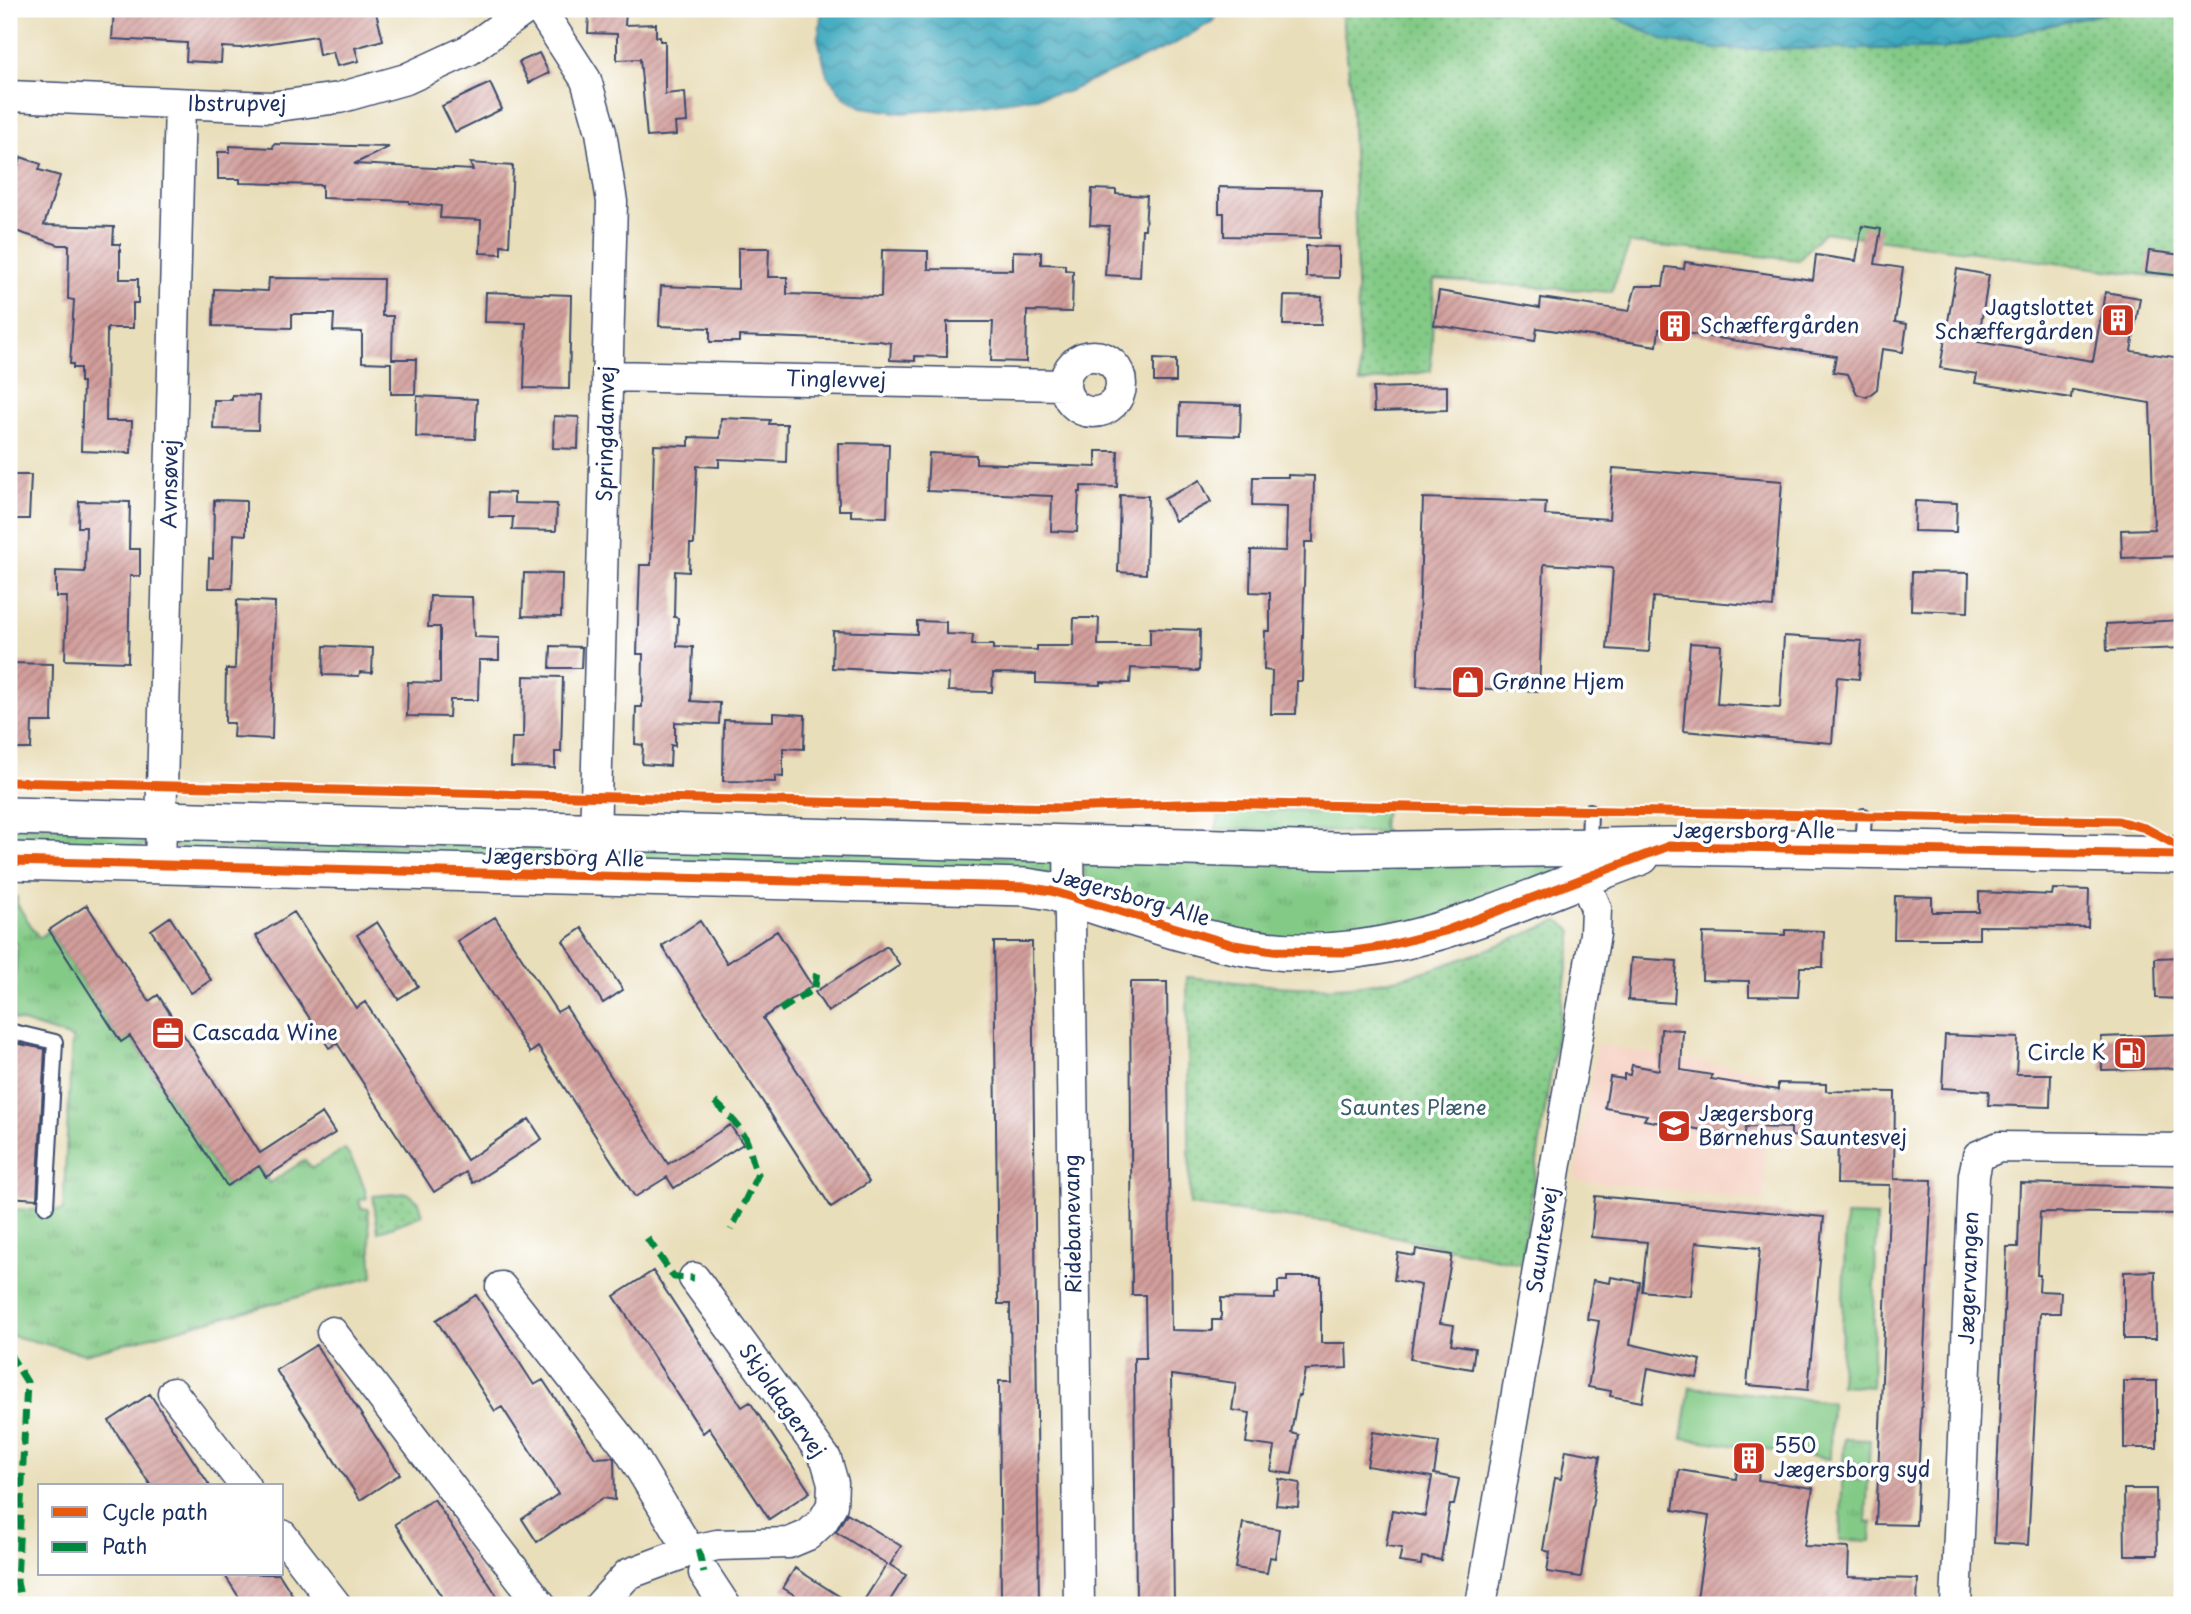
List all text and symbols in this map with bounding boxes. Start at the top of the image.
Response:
street label: Ibstrupvej [188,86,286,118]
place label: Jagtslottet Schæffergården [1935,290,2094,346]
building icon: Jagtslottet Schæffergården [2099,301,2137,339]
building icon: Schæffergården [1656,307,1694,345]
place label: Schæffergården [1700,308,1859,340]
street label: Tinglevvej [786,361,887,395]
street label: Springdamvej [587,366,621,502]
street label: Avnsøvej [151,439,185,529]
shop icon: Grønne Hjem [1449,663,1487,701]
place label: Grønne Hjem [1492,664,1625,696]
street label: Jægersborg Alle [1673,813,1835,845]
street label: Jægersborg Alle [481,839,645,873]
street label: Jægersborg Alle [1049,857,1214,933]
office icon: Cascada Wine [149,1014,187,1052]
place label: Cascada Wine [192,1015,338,1047]
fuel station icon: Circle K [2111,1034,2149,1072]
place label: Circle K [2027,1035,2106,1067]
park label: Sauntes Plæne [1340,1090,1486,1122]
place label: Jægersborg Børnehus Sauntesvej [1698,1096,1907,1152]
school or university icon: Jægersborg Børnehus Sauntesvej [1655,1107,1693,1145]
street label: Ridebanevang [1054,1154,1088,1294]
street label: Sauntesvej [1517,1184,1565,1295]
street label: Jægervangen [1949,1211,1985,1345]
street label: Skjoldagervej [732,1336,835,1464]
place label: 550 Jægersborg syd [1774,1428,1930,1484]
building icon: 550 Jægersborg syd [1730,1439,1768,1477]
legend [38,1484,284,1576]
text: Cycle path [102,1495,208,1527]
text: Path [102,1529,147,1561]

